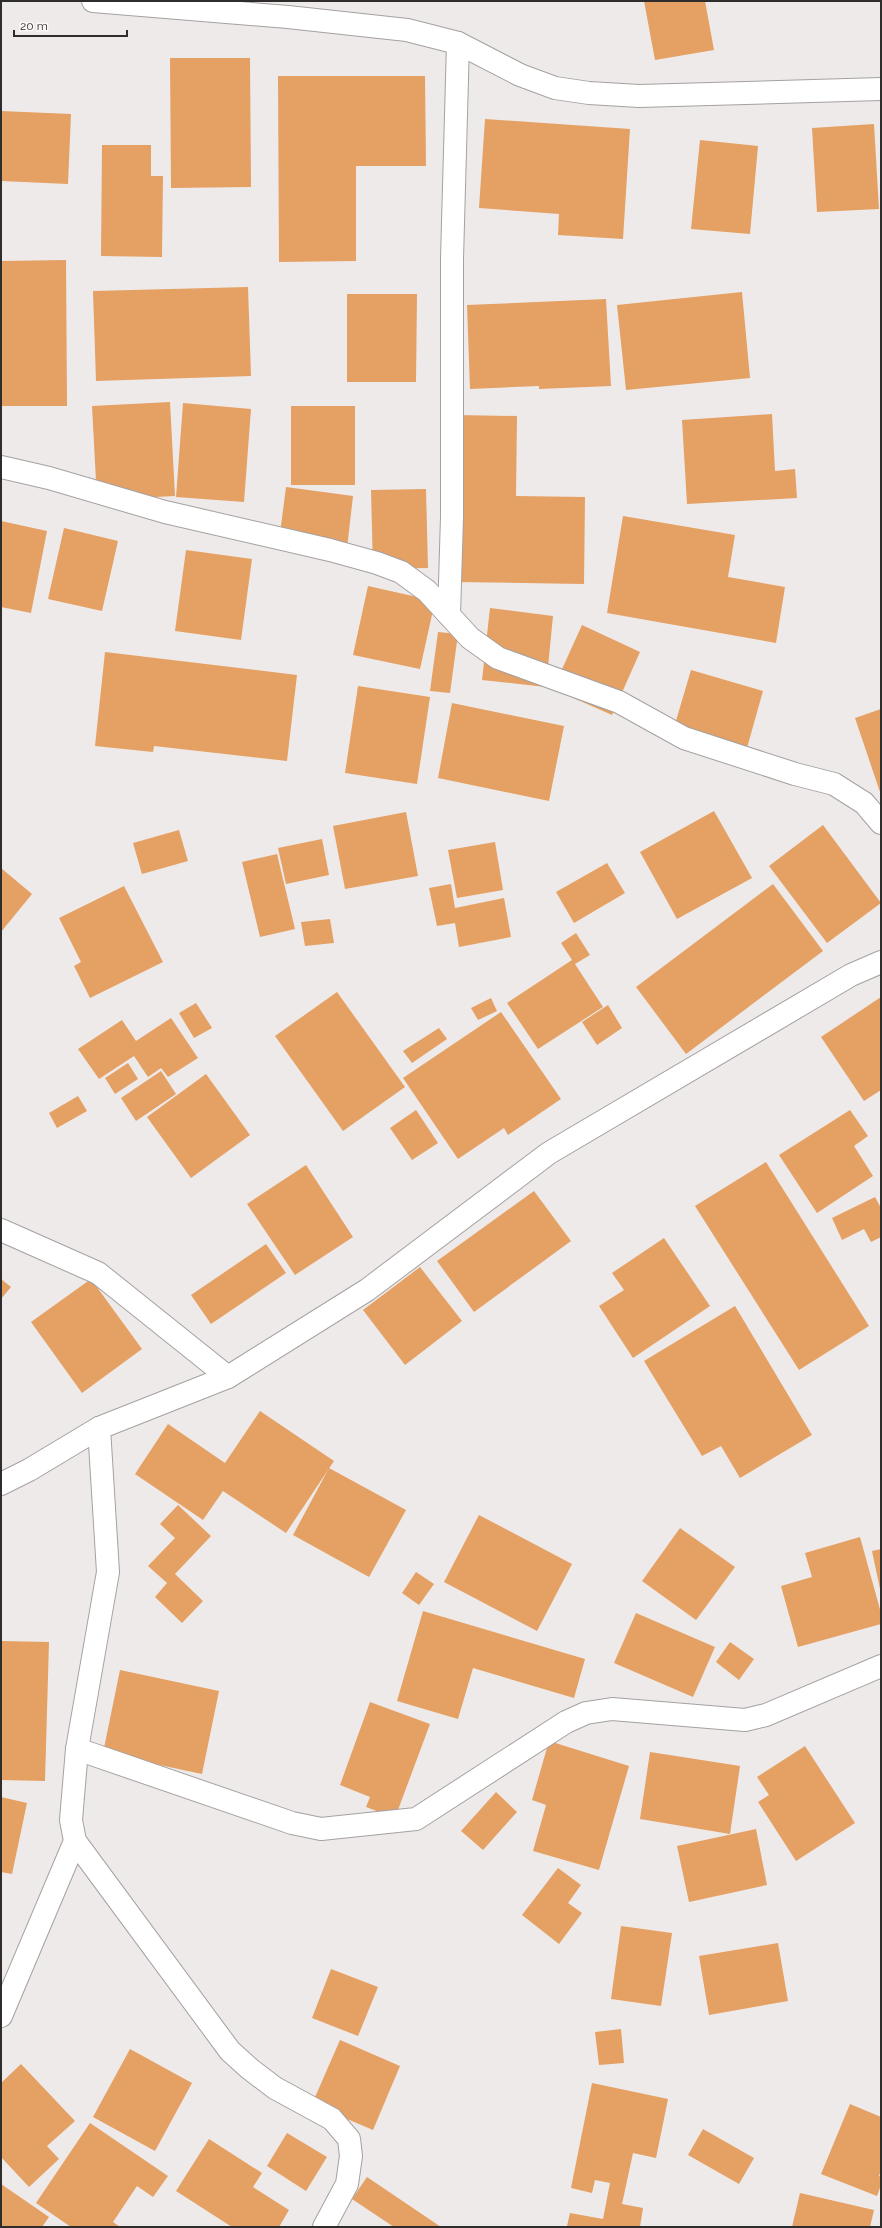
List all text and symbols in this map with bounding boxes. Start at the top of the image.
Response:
scale bar [14,12,127,38]
text: 20 m [20,19,48,33]

